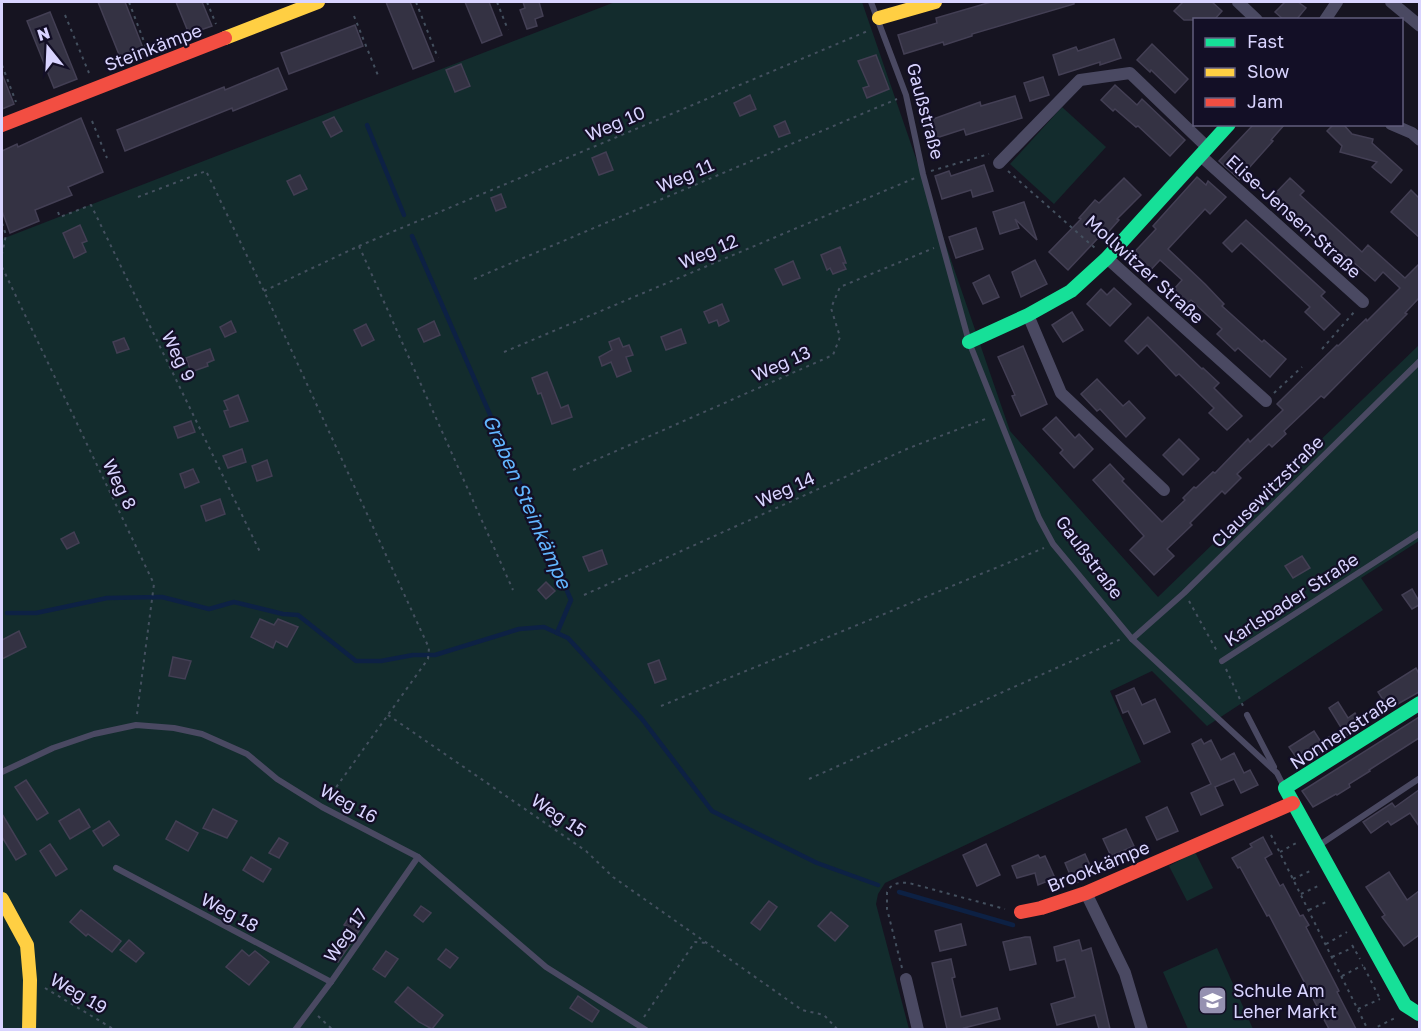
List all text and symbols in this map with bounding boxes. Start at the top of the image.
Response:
north arrow [18,18,78,78]
street label: Steinkämpe [101,18,205,76]
legend [1193,18,1403,126]
text: N [34,22,52,45]
text: Fast [1247,30,1284,52]
street label: Gaußstraße [903,60,949,162]
text: Slow [1247,60,1290,82]
text: Jam [1247,90,1283,112]
street label: Weg 10 [582,101,648,145]
street label: Elise-Jensen-Straße [1222,150,1366,282]
street label: Weg 11 [653,153,717,197]
street label: Mollwitzer Straße [1081,210,1209,328]
street label: Weg 12 [675,229,741,273]
street label: Weg 9 [157,327,201,385]
street label: Weg 13 [748,340,814,386]
water label: Graben Steinkämpe [479,410,578,593]
street label: Clausewitzstraße [1206,430,1328,552]
street label: Weg 8 [98,455,142,513]
street label: Weg 14 [752,466,818,512]
street label: Gaußstraße [1051,511,1129,603]
street label: Karlsbader Straße [1220,547,1362,651]
street label: Nonnenstraße [1286,688,1400,774]
street label: Weg 16 [316,779,382,827]
street label: Weg 15 [527,789,591,841]
street label: Brookkämpe [1044,836,1152,896]
street label: Weg 18 [197,888,263,936]
street label: Weg 17 [319,904,371,966]
street label: Weg 19 [47,968,111,1018]
place label: Schule Am Leher Markt [1233,979,1337,1022]
school or university icon: Schule Am Leher Markt [1196,984,1228,1016]

